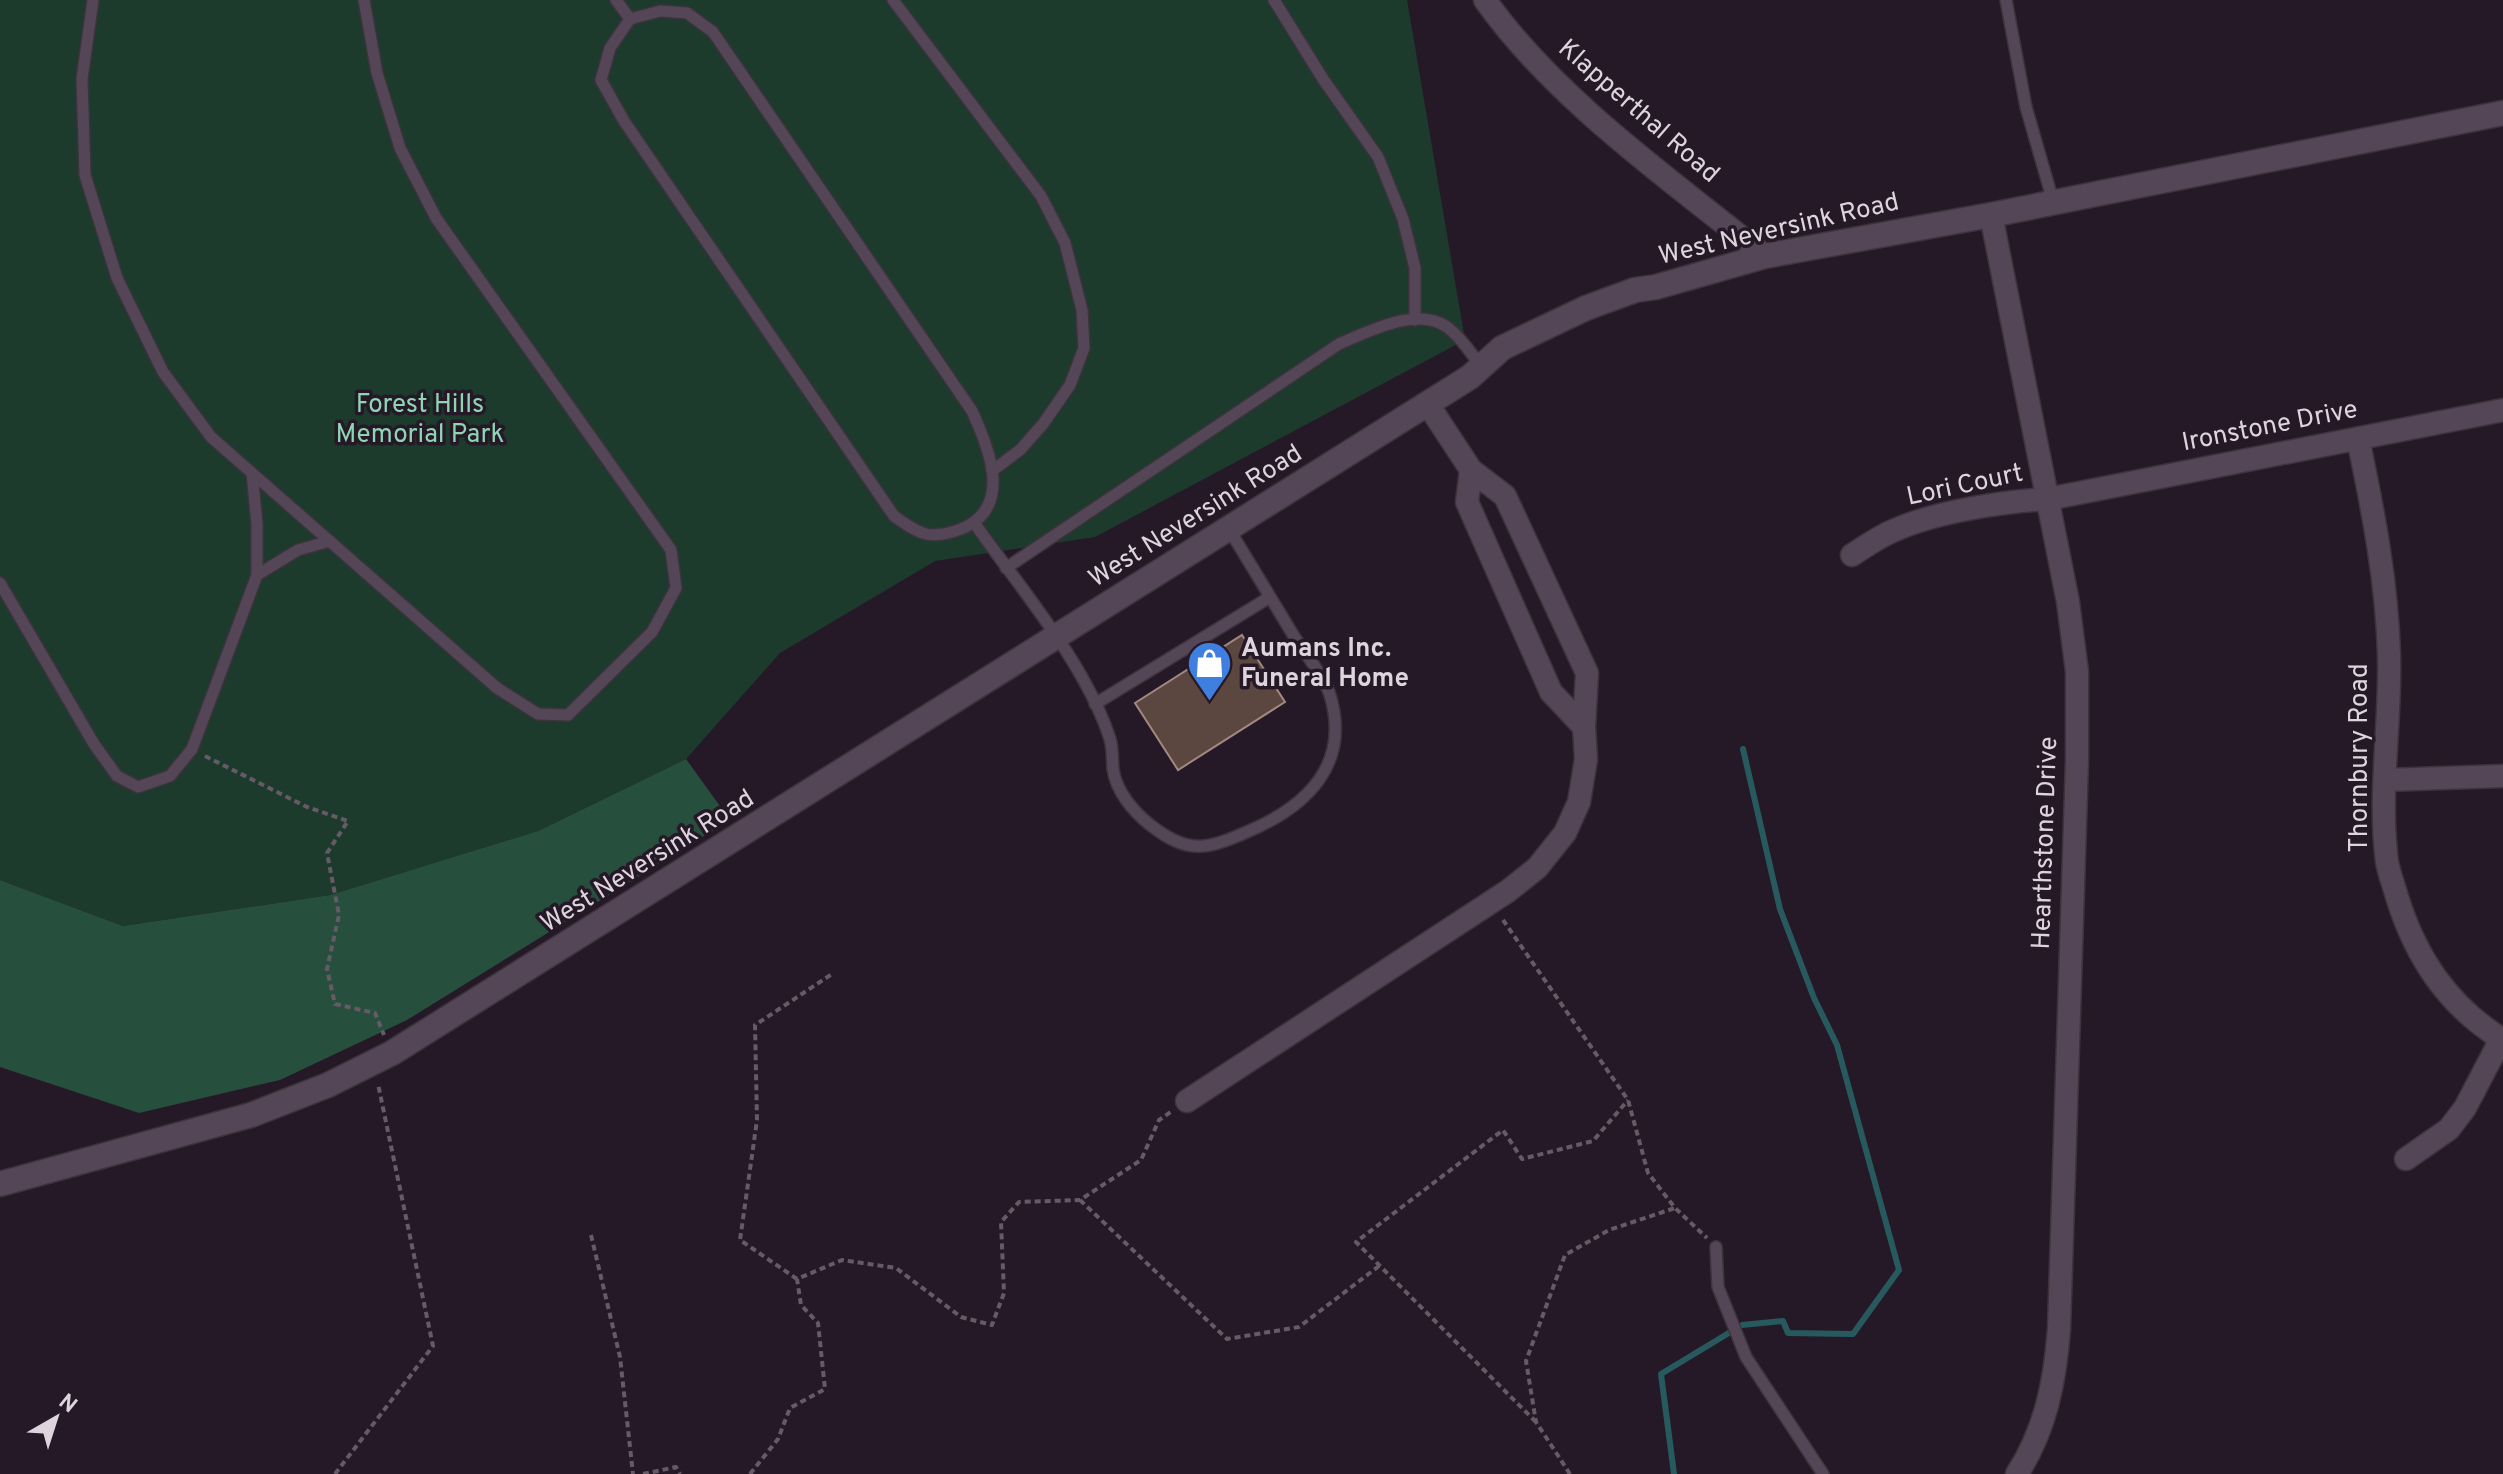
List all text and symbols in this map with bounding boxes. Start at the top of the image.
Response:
street label: Klapperthal Road [1550,33,1726,191]
street label: West Neversink Road [1656,186,1902,274]
park label: Forest Hills Memorial Park [336,389,504,452]
street label: Ironstone Drive [2179,394,2361,460]
street label: West Neversink Road [1083,438,1309,596]
street label: Lori Court [1904,458,2026,514]
place label: Aumans Inc. Funeral Home [1241,633,1409,696]
shop icon: Aumans Inc. Funeral Home [1186,640,1234,703]
street label: Thornbury Road [2344,663,2377,853]
street label: Hearthstone Drive [2026,736,2066,950]
street label: West Neversink Road [535,783,761,941]
north arrow [16,1378,96,1458]
text: N [52,1389,82,1420]

